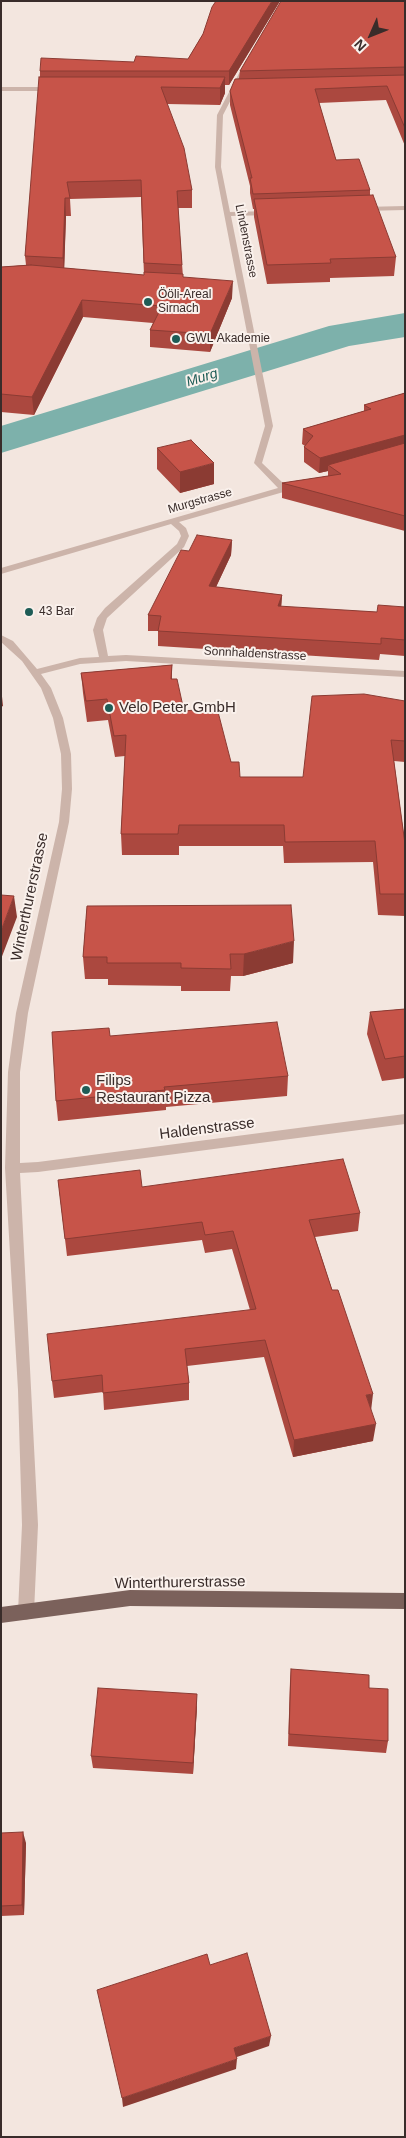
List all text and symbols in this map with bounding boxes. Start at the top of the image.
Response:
north arrow [346,10,396,60]
text: N [351,36,369,55]
street label: Lindenstrasse [232,203,260,279]
place label: Ööli-Areal Sirnach [158,288,211,316]
marker: Ööli-Areal Sirnach [142,296,154,308]
place label: GWL Akademie [186,332,270,346]
marker: GWL Akademie [170,333,182,345]
water label: Murg [184,365,220,391]
street label: Murgstrasse [166,485,234,517]
place label: 43 Bar [39,605,74,619]
marker: 43 Bar [23,606,35,618]
street label: Sonnhaldenstrasse [203,644,307,664]
place label: Velo Peter GmbH [119,699,236,717]
marker: Velo Peter GmbH [103,702,115,714]
street label: Winterthurerstrasse [8,831,52,963]
place label: Filips Restaurant Pizza [96,1072,210,1107]
marker: Filips Restaurant Pizza [80,1084,92,1096]
street label: Haldenstrasse [158,1114,256,1144]
street label: Winterthurerstrasse [114,1573,246,1593]

